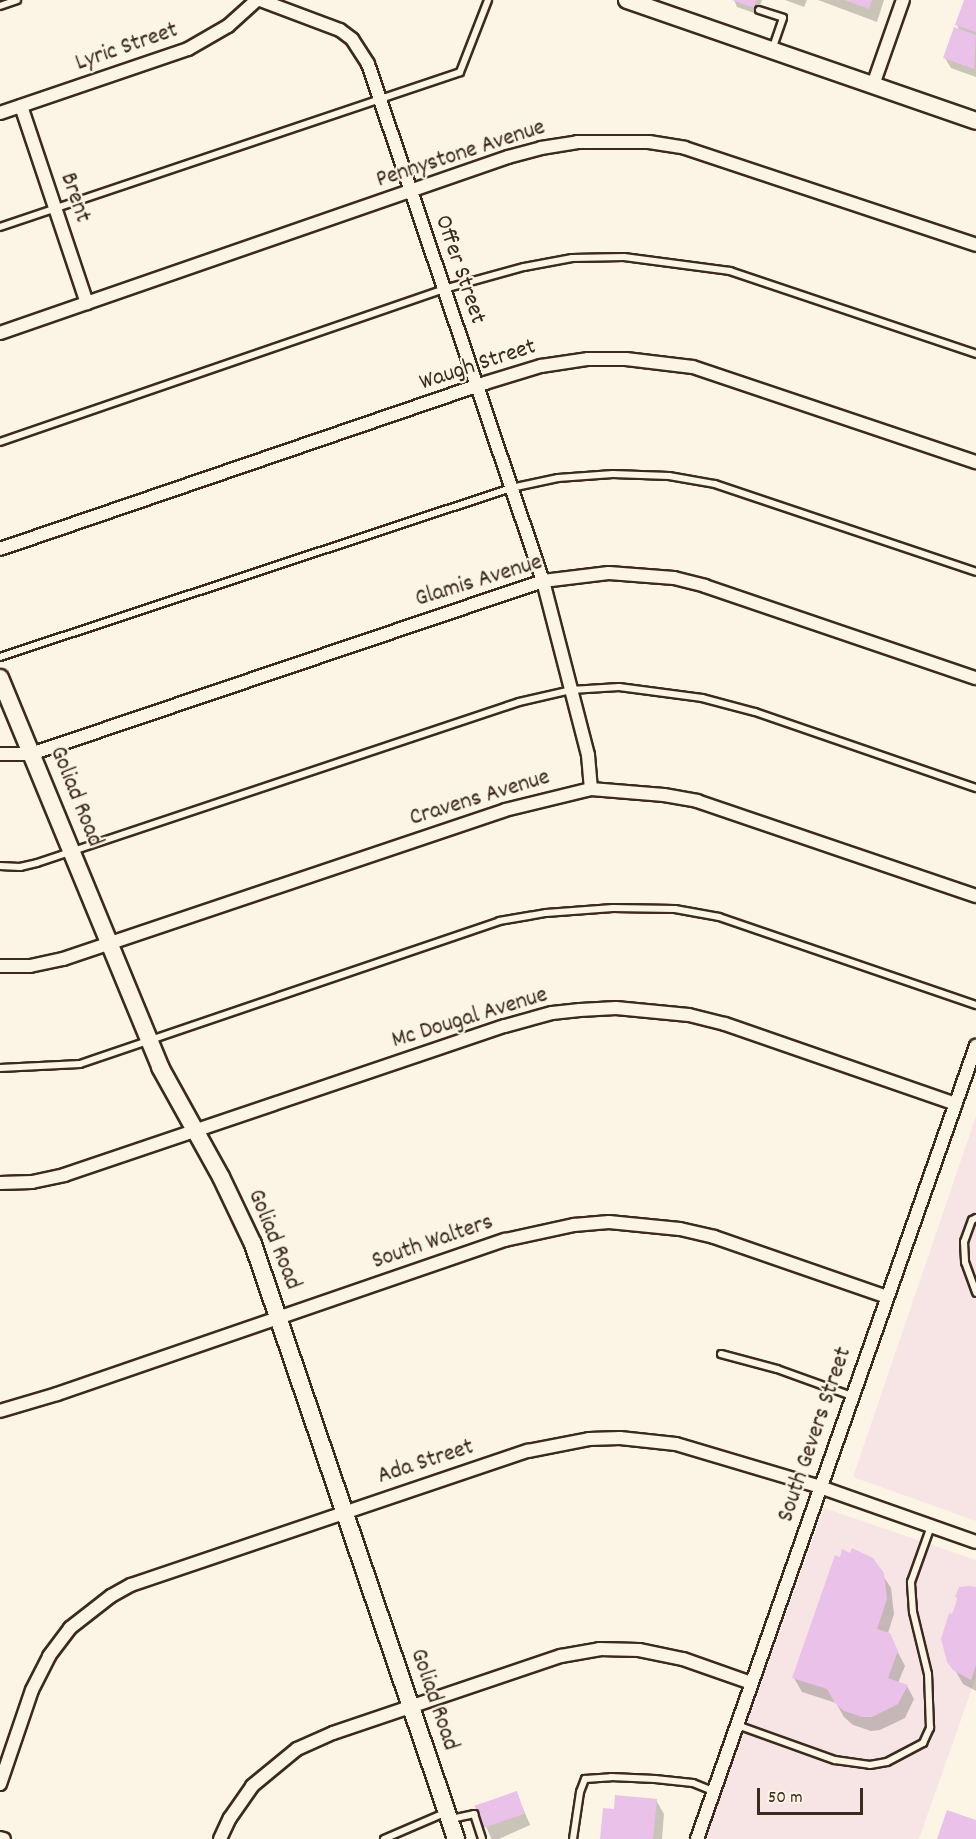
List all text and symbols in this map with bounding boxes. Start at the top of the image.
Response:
street label: Lyric Street [72,17,182,79]
street label: Pennystone Avenue [373,114,549,196]
street label: Brent [52,169,96,227]
street label: Offer Street [427,212,491,328]
street label: Waugh Street [416,334,540,398]
street label: Glamis Avenue [412,549,546,615]
street label: Goliad Road [42,743,108,851]
street label: Cravens Avenue [406,764,554,834]
street label: Mc Dougal Avenue [389,982,551,1056]
street label: Goliad Road [240,1186,306,1294]
street label: South Walters [369,1209,497,1277]
street label: South Gevers Street [773,1344,859,1526]
street label: Ada Street [374,1434,478,1492]
street label: Goliad Road [402,1645,464,1755]
scale bar [760,1776,866,1814]
text: 50 m [768,1786,803,1811]

